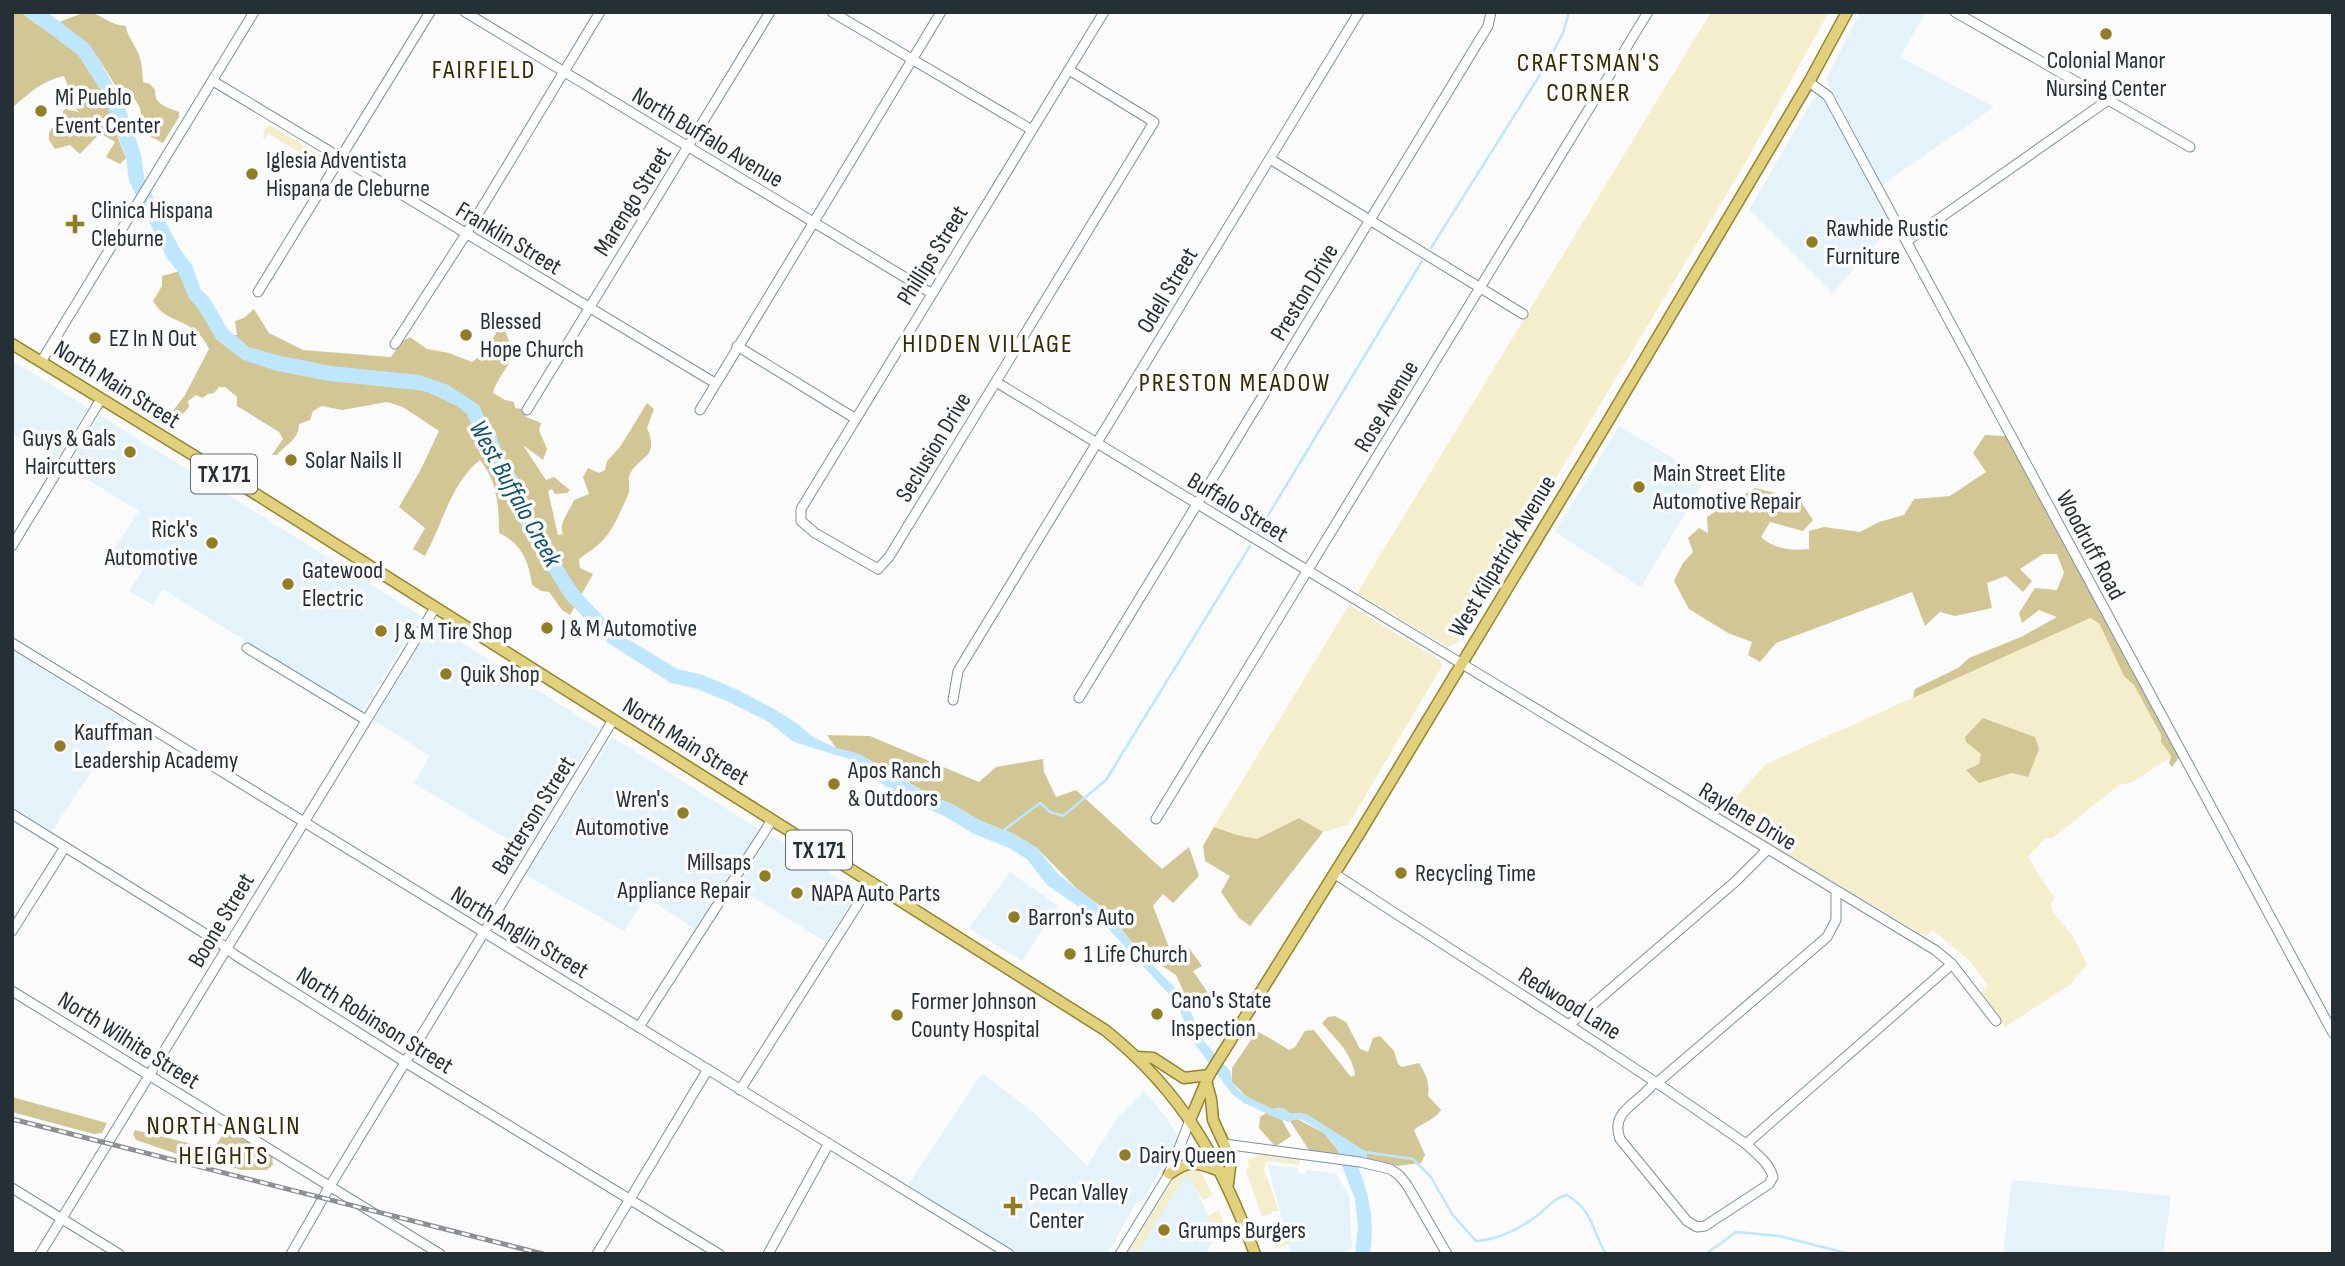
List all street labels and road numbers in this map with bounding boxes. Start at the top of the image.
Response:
street label: North Buffalo Avenue [627,81,789,194]
street label: Marengo Street [587,141,678,261]
street label: Franklin Street [451,196,567,281]
street label: Phillips Street [891,200,974,310]
street label: Preston Drive [1264,239,1345,346]
street label: Odell Street [1131,242,1204,338]
street label: North Main Street [48,334,185,435]
street label: Rose Avenue [1348,355,1425,457]
street label: Seclusion Drive [889,387,978,507]
road number: TX 171 [191,454,257,494]
street label: Buffalo Street [1182,466,1293,549]
street label: West Kilpatrick Avenue [1443,470,1562,642]
street label: Woodruff Road [2050,486,2131,605]
street label: North Main Street [617,691,754,792]
street label: Batterson Street [486,751,581,880]
street label: Raylene Drive [1694,776,1802,857]
road number: TX 171 [786,830,852,870]
street label: Boone Street [182,868,261,973]
street label: North Anglin Street [446,880,594,985]
street label: Redwood Lane [1513,960,1626,1046]
street label: North Robinson Street [291,961,459,1080]
street label: North Wilhite Street [53,985,205,1095]

